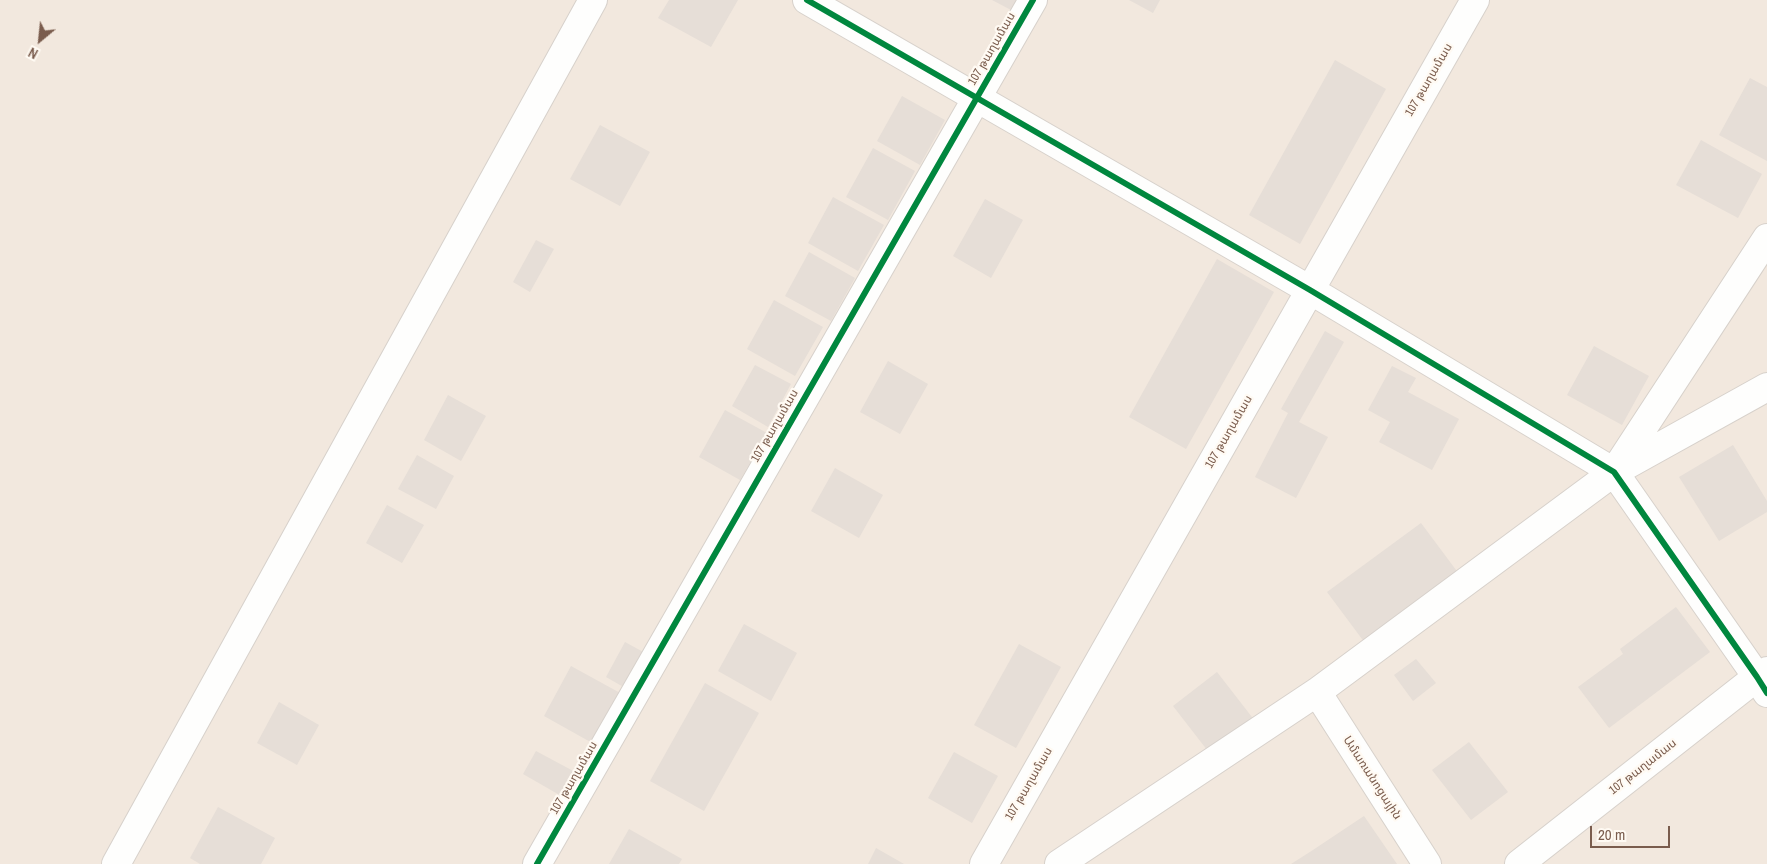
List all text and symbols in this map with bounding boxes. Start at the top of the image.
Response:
street label: 107 թաղամաս [965,10,1019,88]
north arrow [15,15,65,65]
street label: 107 թաղամաս [1402,41,1456,119]
text: N [25,43,41,63]
street label: 107 թաղամաս [748,387,802,465]
street label: 107 թաղամաս [1202,393,1256,471]
street label: Ամառանոցային [1340,733,1404,823]
street label: 107 թաղամաս [1606,736,1680,798]
street label: 107 թաղամաս [547,739,601,817]
street label: 107 թաղամաս [1002,745,1056,823]
scale bar [1592,816,1672,848]
text: 20 m [1598,824,1625,845]

